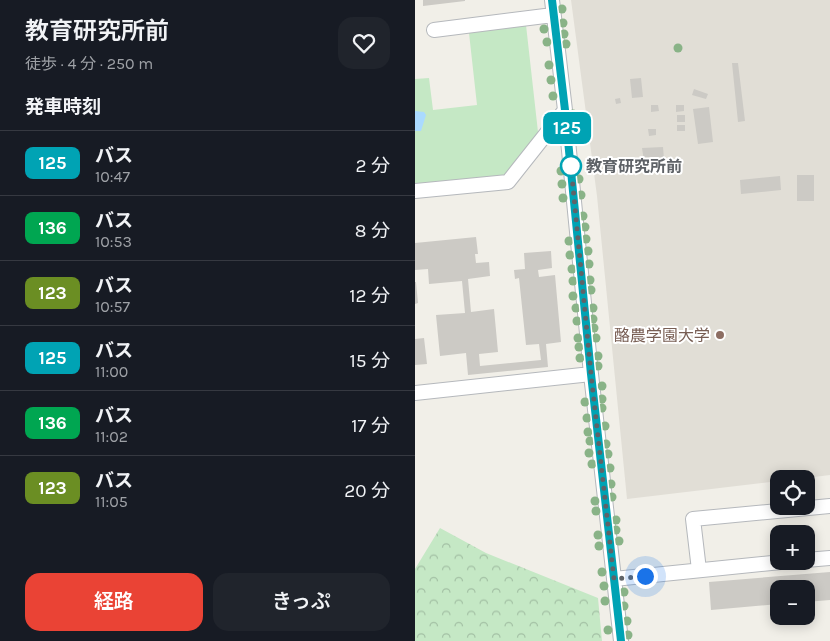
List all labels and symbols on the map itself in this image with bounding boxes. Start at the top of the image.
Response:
line badge: 125 [538,112,596,144]
marker: 教育研究所前 [560,155,582,177]
place label: 教育研究所前 [586,157,682,176]
place label: 酪農学園大学 [614,326,710,345]
marker: 酪農学園大学 [714,329,726,341]
your location [633,564,658,589]

